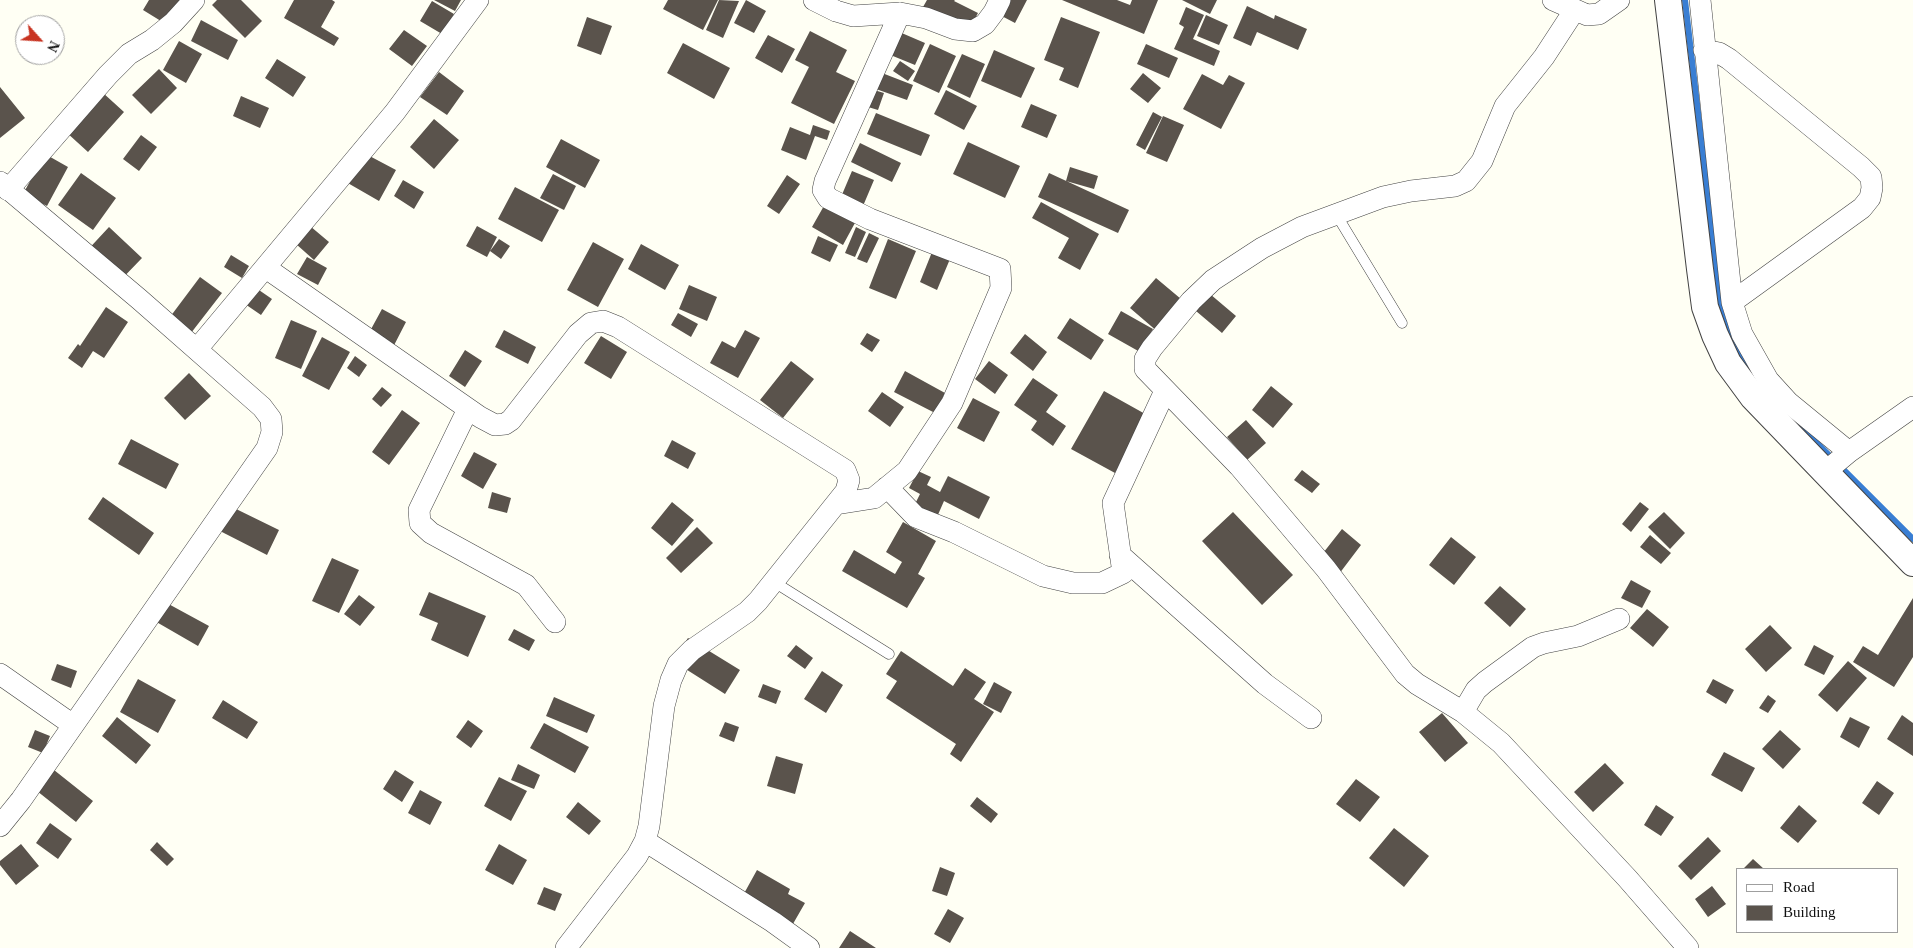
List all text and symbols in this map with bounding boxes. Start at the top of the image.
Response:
north arrow [15,15,65,65]
text: N [44,39,62,54]
legend [1736,868,1898,933]
text: Road [1783,879,1815,895]
text: Building [1783,904,1836,920]

